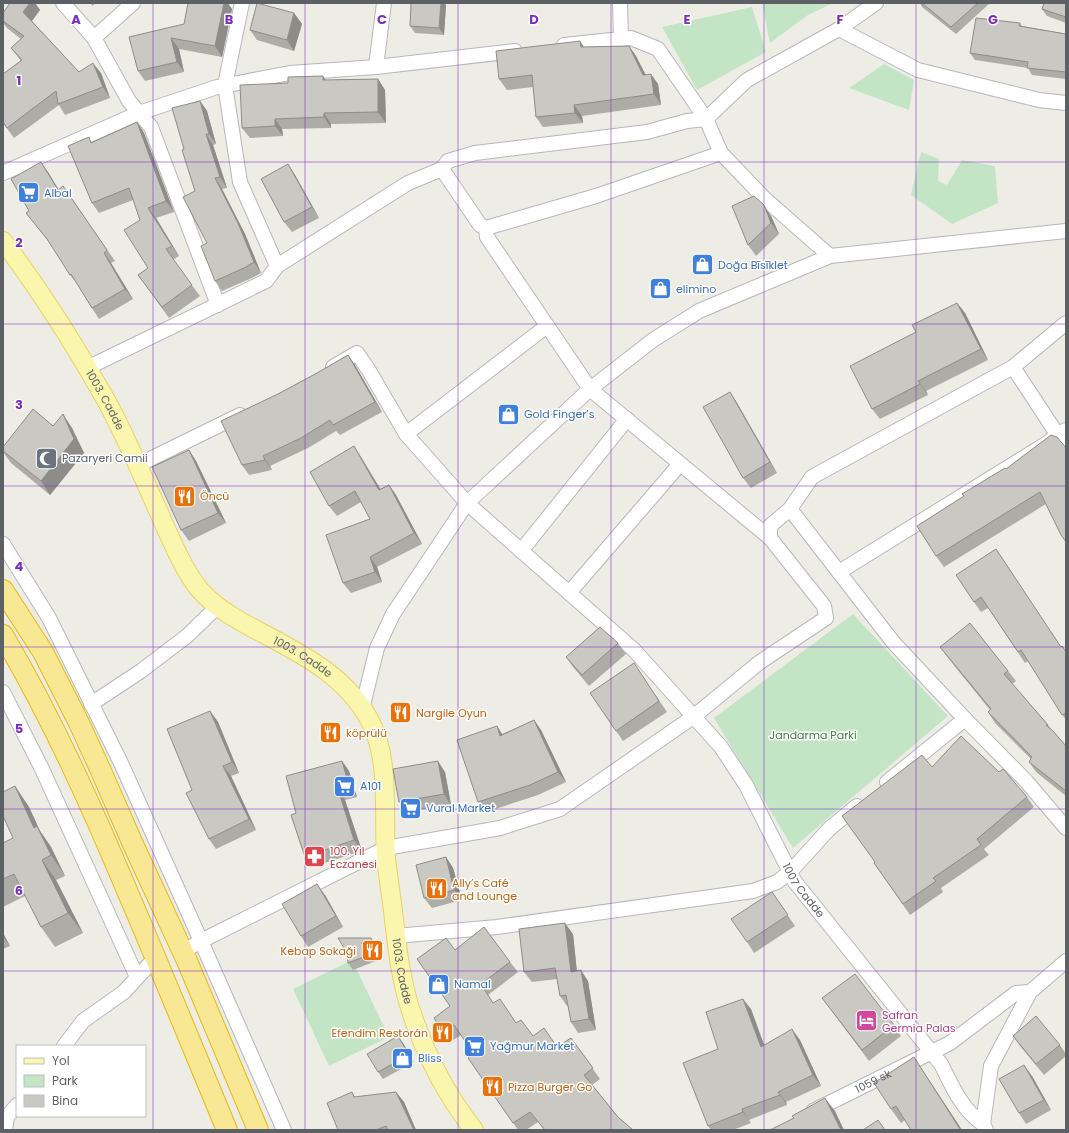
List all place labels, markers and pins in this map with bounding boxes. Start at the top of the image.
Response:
supermarket icon: Albal [15,180,41,206]
place label: Albal [44,185,72,201]
shop icon: Doğa Bīsīklet [690,252,716,278]
place label: Doğa Bīsīklet [718,257,788,273]
shop icon: elimino [647,276,673,302]
place label: elimino [676,281,716,297]
shop icon: Gold Finger’s [495,401,521,427]
place label: Gold Finger’s [524,406,595,422]
mosque icon: Pazaryeri Camii [34,445,60,471]
place label: Pazaryeri Camii [62,450,148,466]
restaurant icon: Öncü [172,483,198,509]
place label: Öncü [200,488,229,504]
restaurant icon: Nargile Oyun [388,700,414,726]
place label: Nargile Oyun [416,705,487,721]
restaurant icon: köprülü [318,720,344,746]
place label: köprülü [346,725,387,741]
supermarket icon: A101 [331,773,357,799]
place label: A101 [360,778,381,794]
supermarket icon: Vural Market [397,795,423,821]
place label: Vural Market [426,800,495,816]
place label: 100. Yıl Eczanesi [330,843,377,872]
pharmacy icon: 100. Yıl Eczanesi [301,844,327,870]
place label: Ally’s Café and Lounge [452,875,517,904]
restaurant icon: Ally’s Café and Lounge [424,876,450,902]
restaurant icon: Kebap Sokaği [359,938,385,964]
place label: Kebap Sokaği [281,943,356,959]
shop icon: Namal [426,971,452,997]
place label: Namal [454,976,491,992]
place label: Safran Germia Palas [882,1007,956,1036]
hotel icon: Safran Germia Palas [853,1008,879,1034]
restaurant icon: Efendim Restorán [430,1020,456,1046]
place label: Efendim Restorán [332,1025,428,1041]
supermarket icon: Yağmur Market [461,1033,487,1059]
place label: Yağmur Market [490,1038,574,1054]
shop icon: Bliss [389,1045,415,1071]
place label: Bliss [418,1050,442,1066]
restaurant icon: Pizza Burger Go [480,1074,506,1100]
place label: Pizza Burger Go [508,1079,592,1095]

